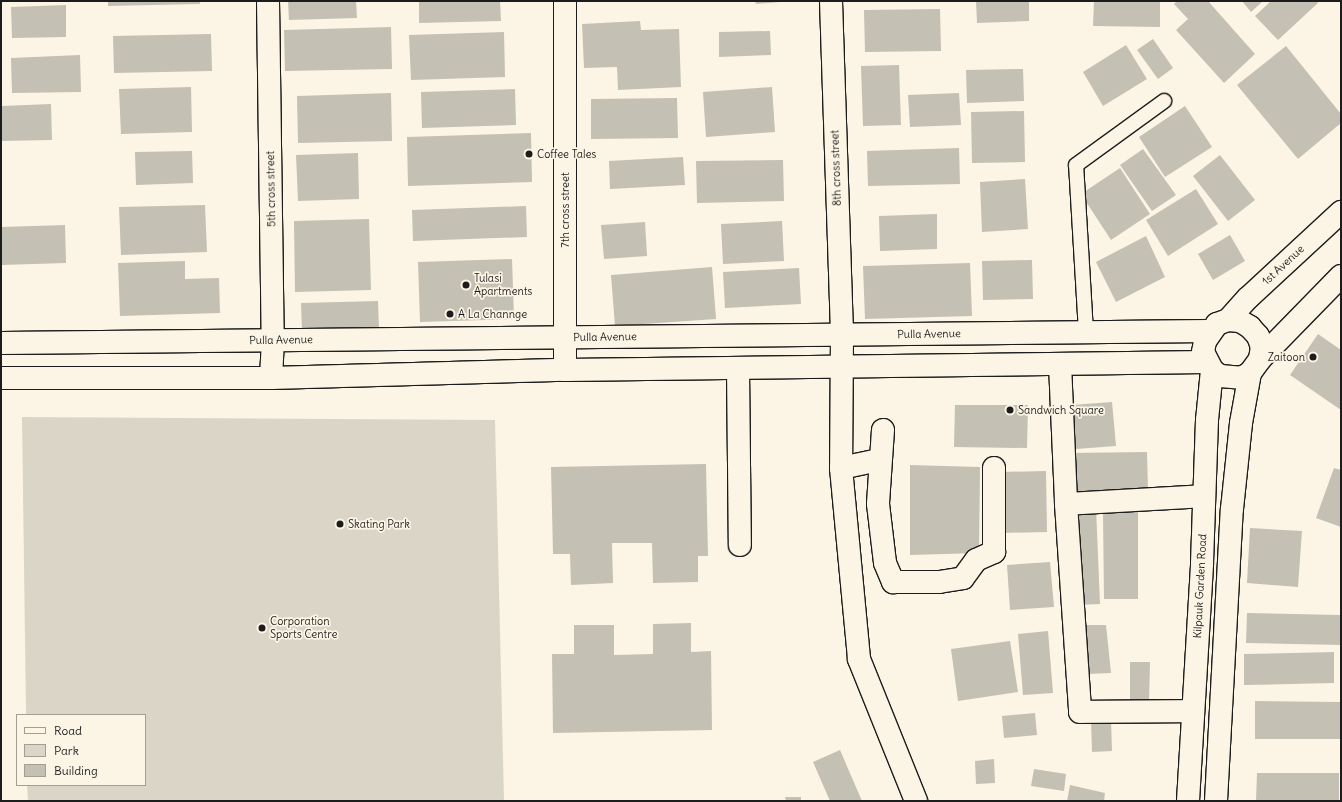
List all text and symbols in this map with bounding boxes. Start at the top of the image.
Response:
street label: 8th cross street [828,130,844,206]
place label: Coffee Tales [537,147,596,161]
marker: Coffee Tales [524,149,534,159]
street label: 5th cross street [264,151,278,227]
street label: 7th cross street [558,172,572,248]
street label: 1st Avenue [1259,242,1307,288]
place label: Tulasi Apartments [474,272,532,298]
marker: Tulasi Apartments [461,280,471,290]
place label: A La Channge [458,307,527,321]
marker: A La Channge [445,309,455,319]
street label: Pulla Avenue [897,327,961,341]
street label: Pulla Avenue [573,330,637,344]
street label: Pulla Avenue [249,333,313,347]
place label: Zaitoon [1268,350,1305,364]
marker: Zaitoon [1308,352,1318,362]
place label: Sandwich Square [1018,403,1104,417]
marker: Sandwich Square [1005,405,1015,415]
place label: Skating Park [348,517,410,531]
marker: Skating Park [335,519,345,529]
street label: Kilpauk Garden Road [1191,533,1209,639]
place label: Corporation Sports Centre [270,615,337,641]
marker: Corporation Sports Centre [257,623,267,633]
legend [16,714,146,786]
text: Road [54,723,82,738]
text: Park [54,743,79,758]
text: Building [54,763,98,778]

